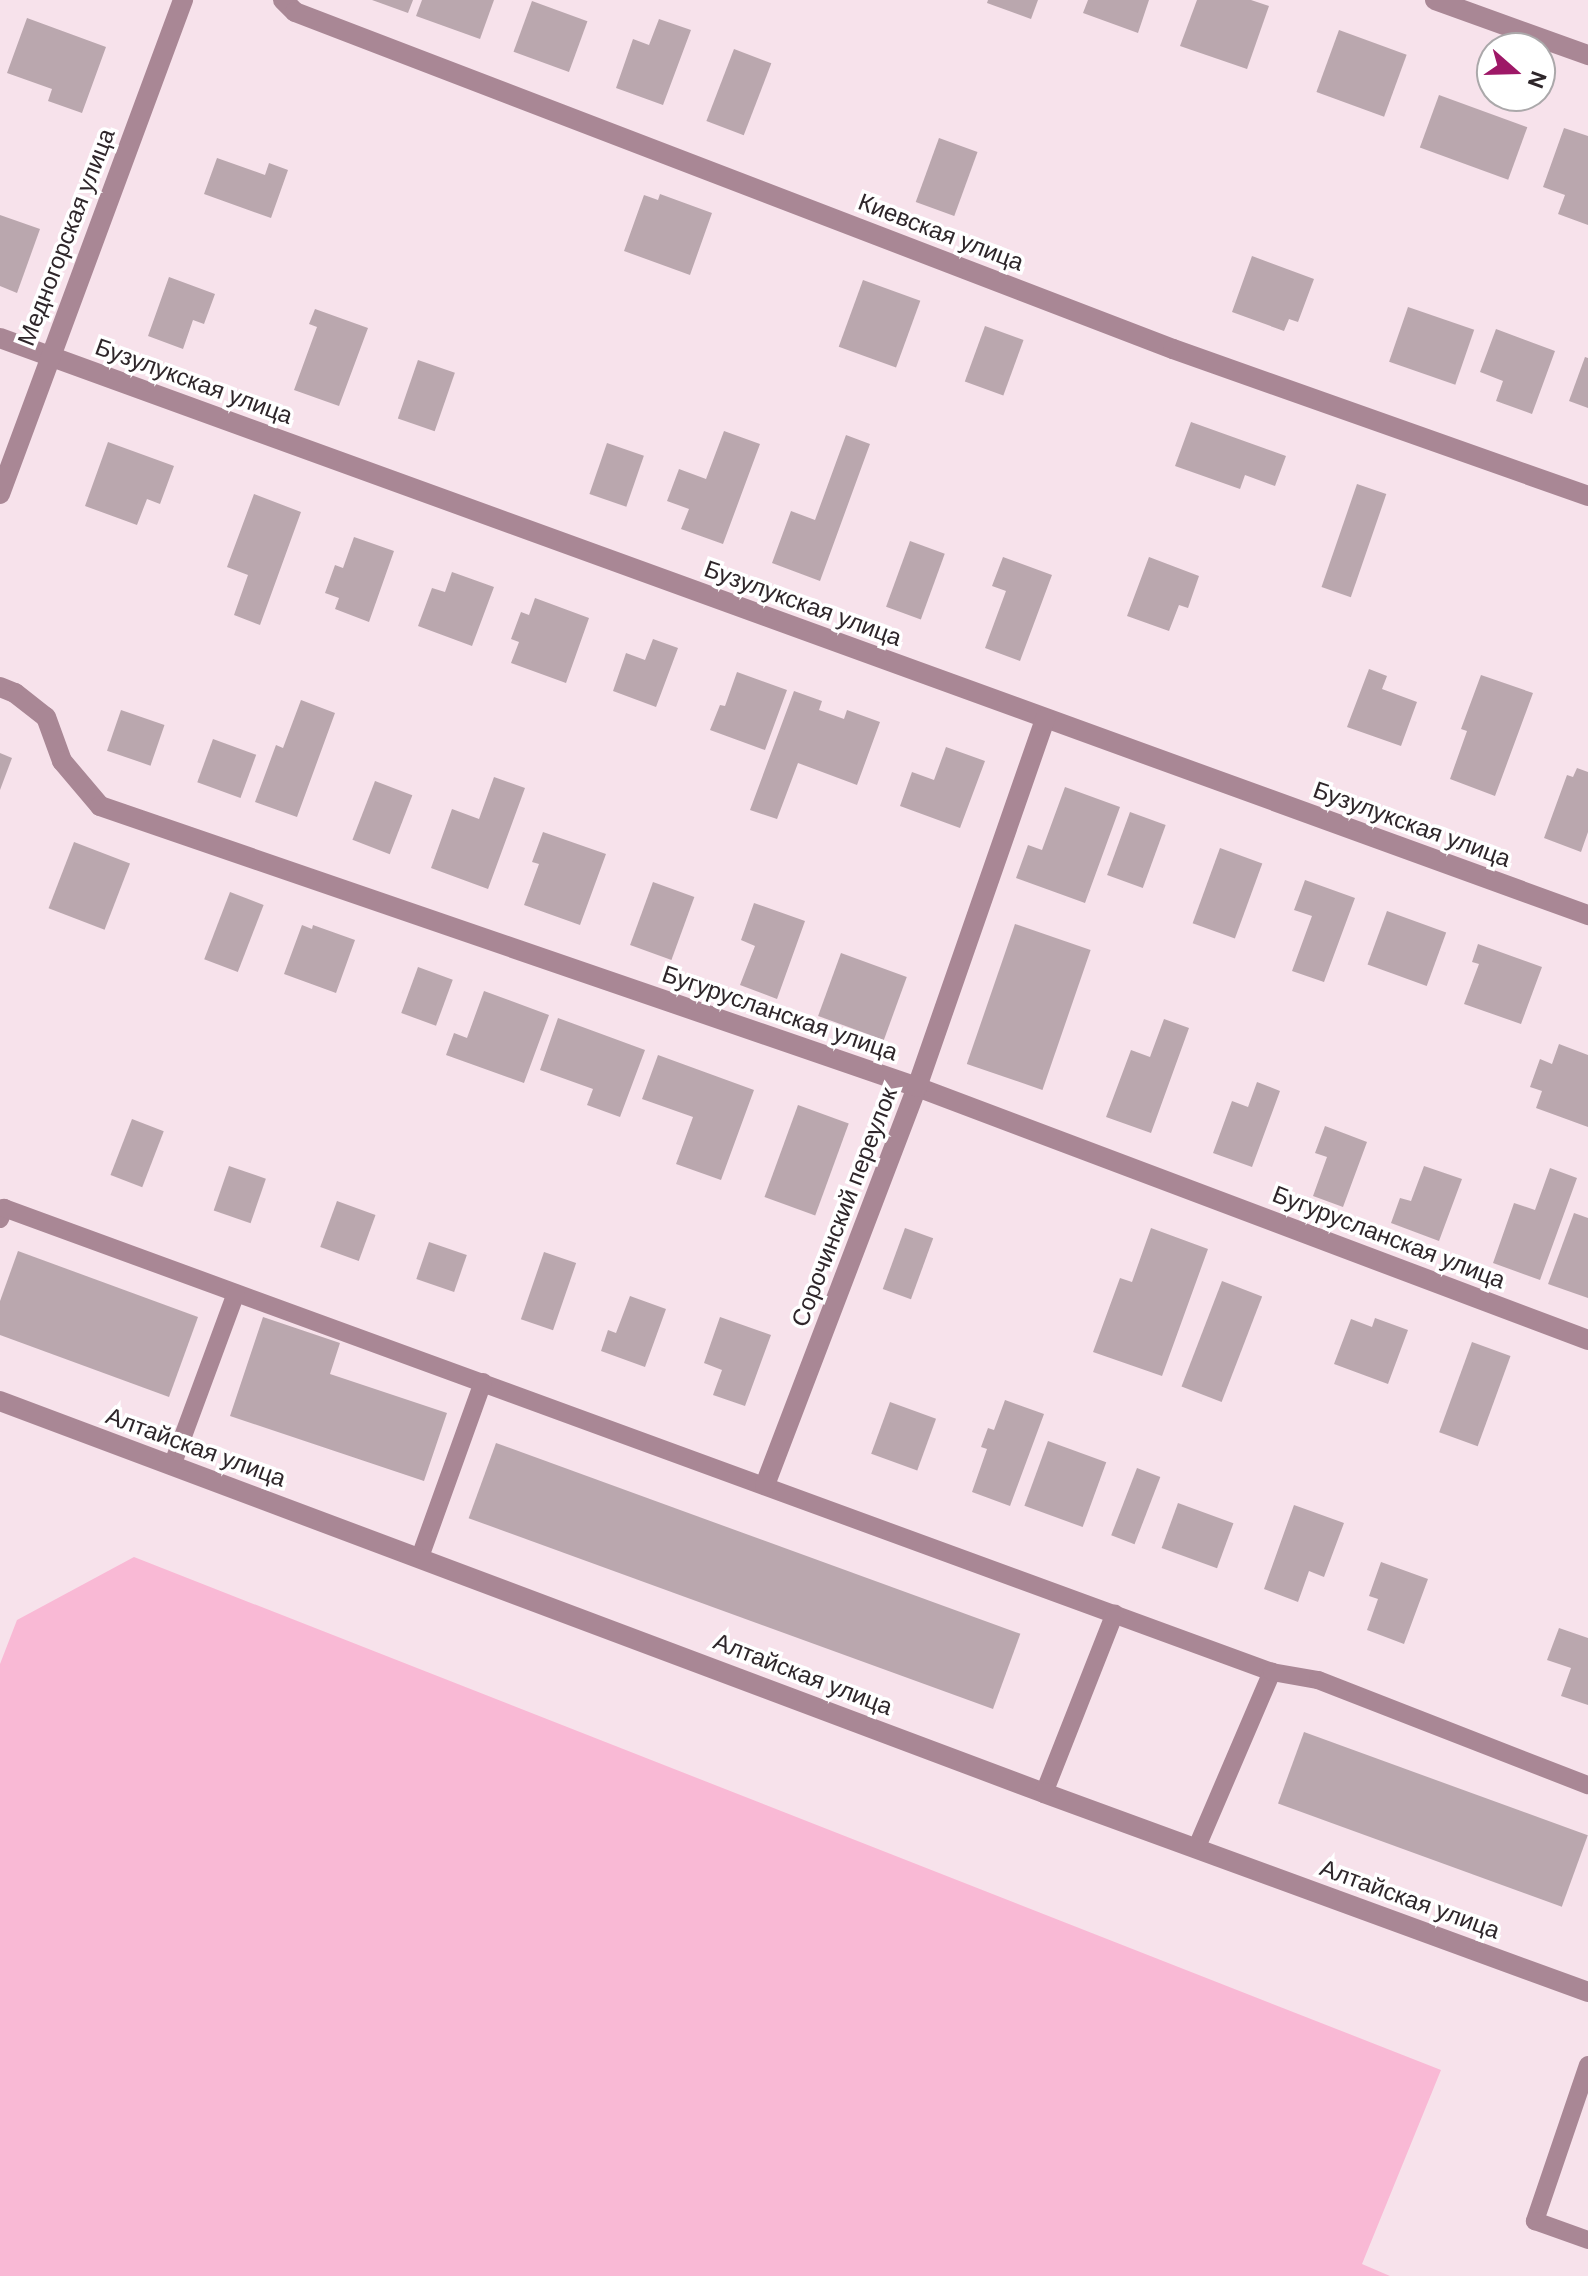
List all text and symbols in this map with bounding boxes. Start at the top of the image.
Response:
north arrow [1476,32,1556,112]
text: N [1521,67,1554,92]
street label: Медногорская улица [11,124,121,350]
street label: Киевская улица [854,187,1028,277]
street label: Бузулукская улица [91,332,297,430]
street label: Бузулукская улица [700,554,906,652]
street label: Бузулукская улица [1309,775,1515,873]
street label: Бугурусланская улица [659,959,901,1067]
street label: Сорочинский переулок [785,1083,903,1331]
street label: Бугурусланская улица [1269,1179,1509,1295]
street label: Алтайская улица [102,1401,290,1493]
street label: Алтайская улица [710,1627,896,1721]
street label: Алтайская улица [1316,1853,1504,1945]

